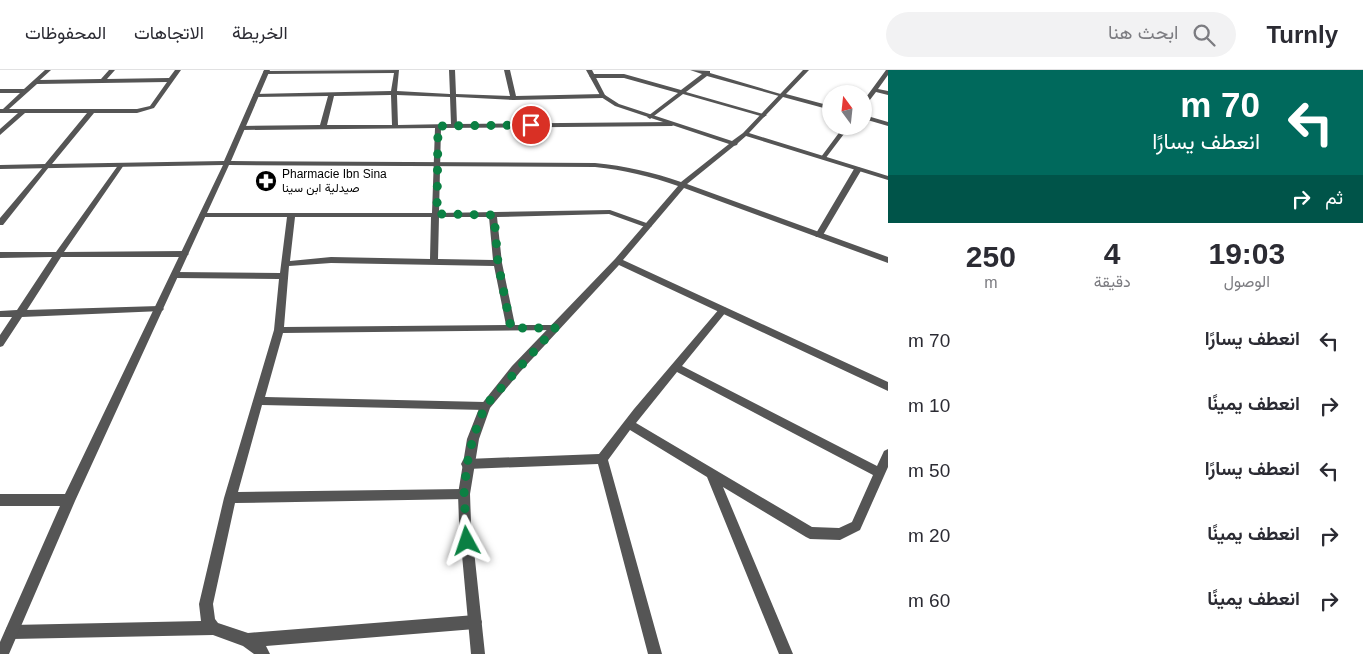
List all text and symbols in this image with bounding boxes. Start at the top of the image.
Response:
search box [886,12,1236,57]
icon: search [1190,21,1218,49]
text: Turnly [1266,21,1338,48]
text: ابحث هنا [1108,22,1178,43]
text: المحفوظات [25,23,106,43]
text: الاتجاهات [134,23,204,43]
text: الخريطة [232,23,288,43]
north arrow [822,85,872,135]
map controls [822,85,872,135]
text: 70 m [1180,85,1260,124]
icon: left [1278,90,1343,155]
pin [510,104,552,146]
icon: arrive [517,111,545,139]
text: انعطف يسارًا [1152,129,1260,154]
place label: Pharmacie Ibn Sina صيدلية ابن سينا [282,167,387,196]
pharmacy icon: Pharmacie Ibn Sina صيدلية ابن سينا [254,169,278,193]
icon: right [1287,185,1315,213]
text: ثم [1325,187,1343,208]
text: 4 [1104,237,1121,270]
text: 19:03 [1208,237,1285,270]
text: 250 [966,240,1016,273]
text: دقيقة [1094,273,1131,290]
text: الوصول [1224,273,1270,290]
text: m [984,274,998,291]
icon: left [1315,327,1343,355]
text: انعطف يسارًا [1205,328,1300,349]
text: 70 m [908,330,950,351]
icon: right [1315,392,1343,420]
text: انعطف يمينًا [1207,393,1300,414]
text: 10 m [908,395,950,416]
icon: left [1315,457,1343,485]
text: انعطف يسارًا [1205,458,1300,479]
text: 50 m [908,460,950,481]
position arrow [440,514,492,566]
icon: right [1315,522,1343,550]
text: انعطف يمينًا [1207,523,1300,544]
text: 20 m [908,525,950,546]
icon: right [1315,587,1343,615]
text: انعطف يمينًا [1207,588,1300,609]
text: 60 m [908,590,950,611]

